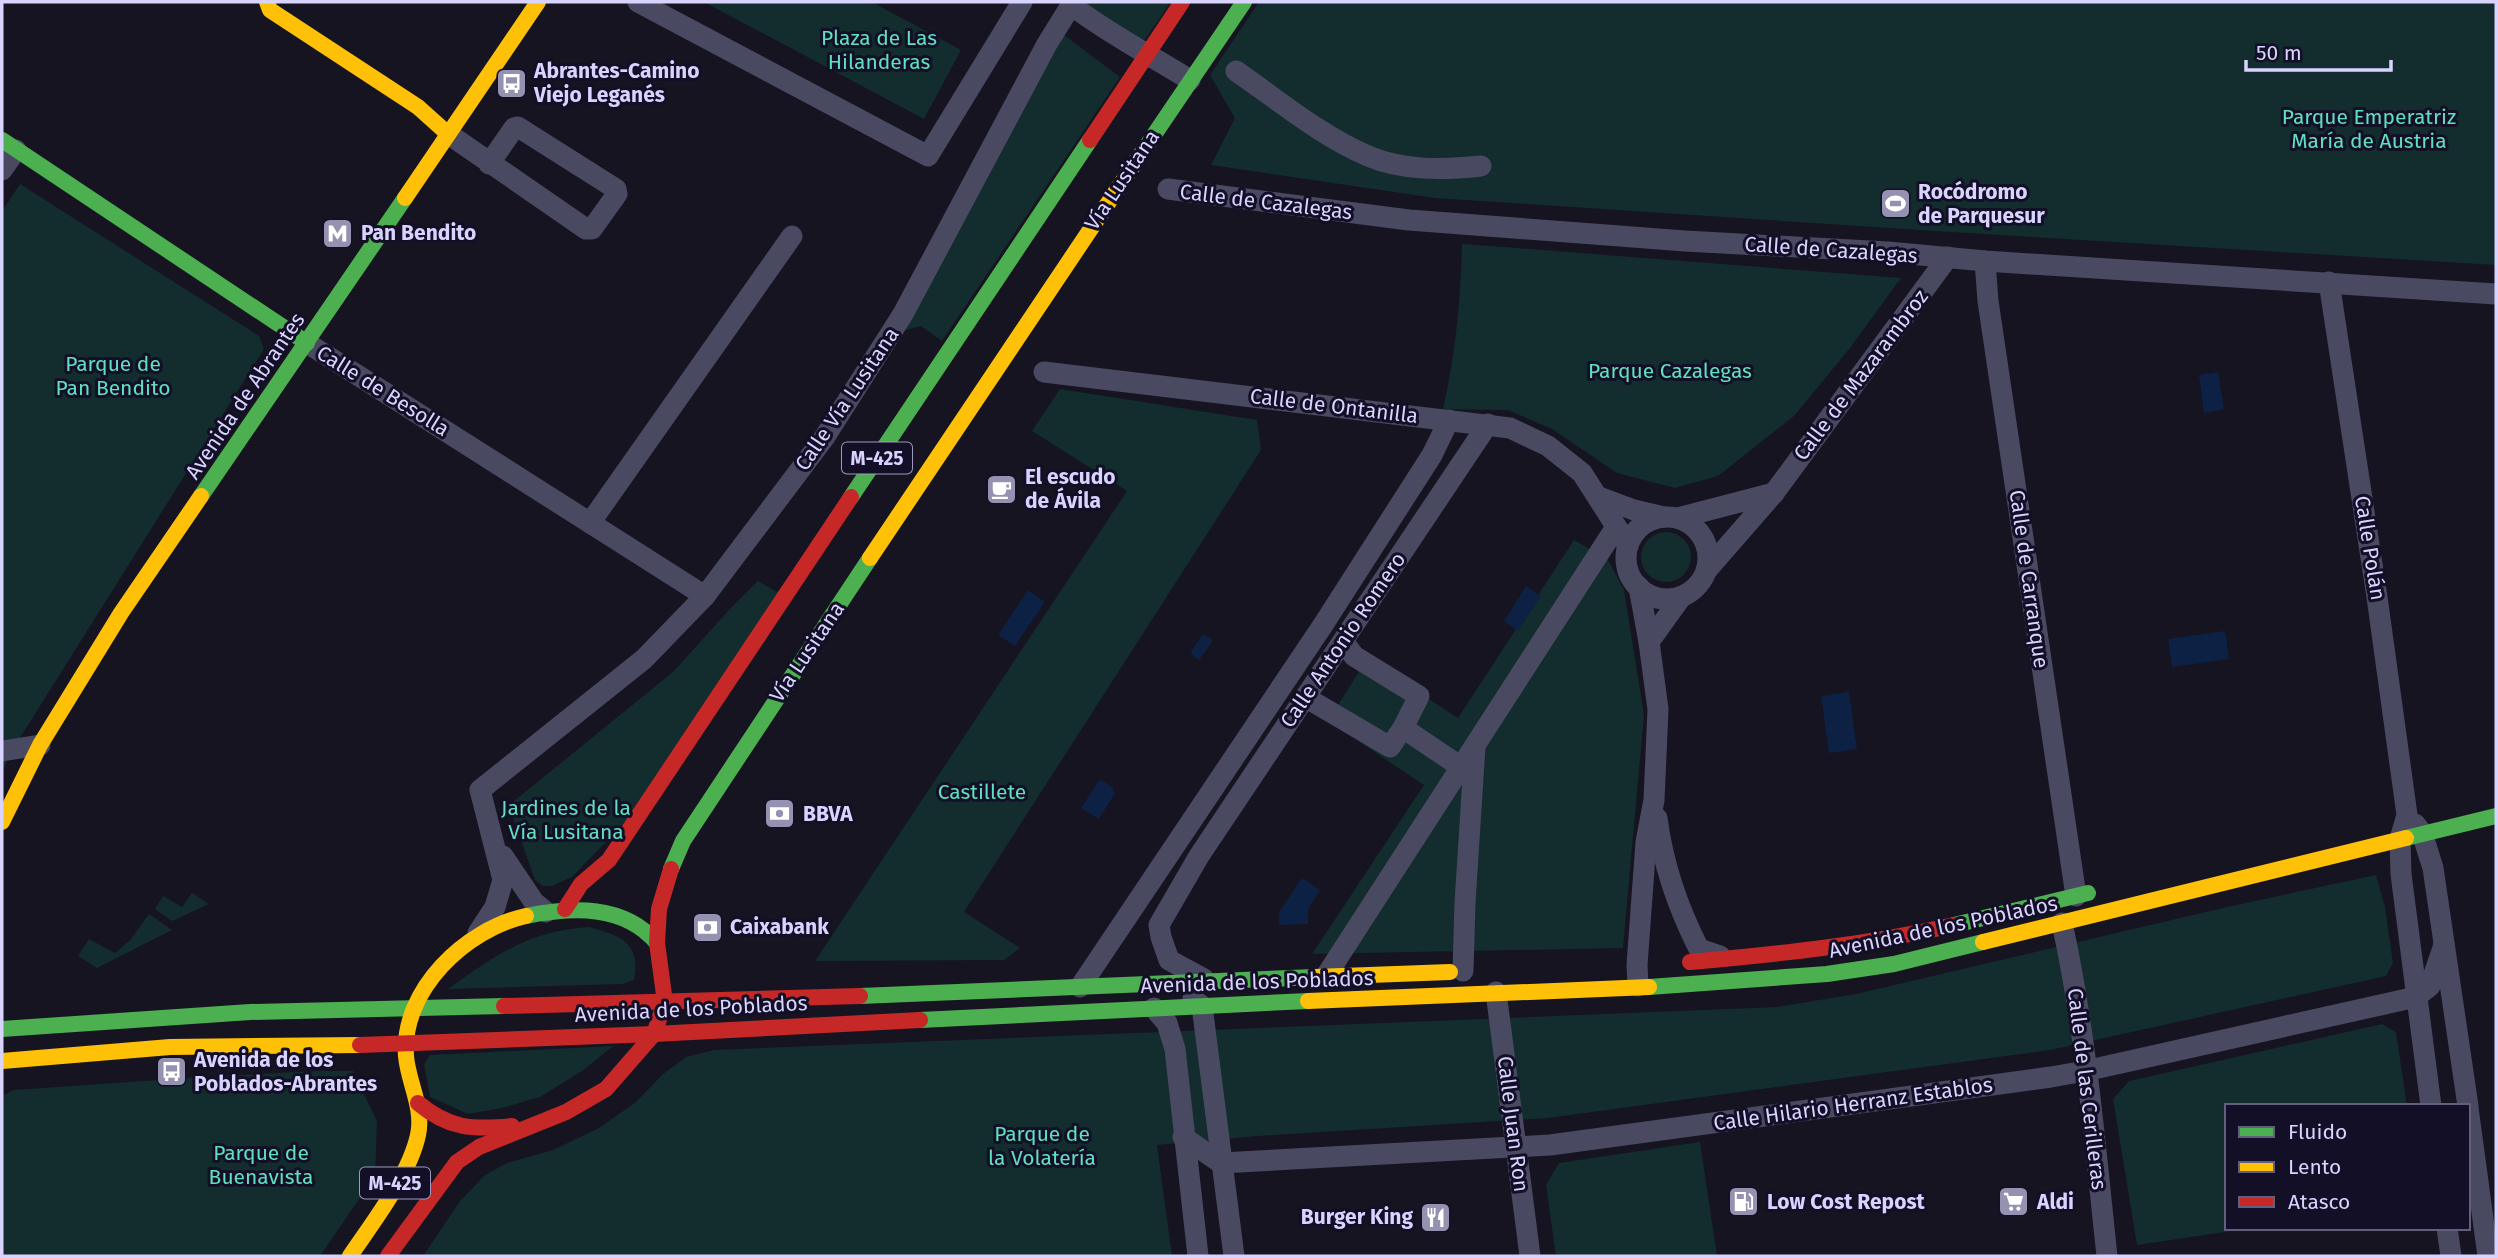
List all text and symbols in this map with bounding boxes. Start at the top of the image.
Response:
park label: Plaza de Las Hilanderas [821,25,937,75]
scale bar [2246,28,2391,72]
text: 50 m [2256,40,2302,66]
place label: Abrantes-Camino Viejo Leganés [533,58,699,108]
bus stop icon: Abrantes-Camino Viejo Leganés [494,66,528,100]
park label: Parque Emperatriz María de Austria [2282,104,2456,154]
street label: Vía Lusitana [1079,125,1165,235]
street label: Calle de Cazalegas [1178,179,1354,226]
place label: Rocódromo de Parquesur [1918,179,2045,229]
sports icon: Rocódromo de Parquesur [1878,187,1912,221]
metro station icon: Pan Bendito [321,216,355,250]
place label: Pan Bendito [361,220,476,246]
street label: Calle de Cazalegas [1743,231,1919,269]
street label: Calle de Mazarambroz [1788,284,1934,466]
street label: Avenida de Abrantes [180,308,310,484]
street label: Calle Vía Lusitana [789,322,905,476]
street label: Calle de Besolla [312,340,454,442]
park label: Parque de Pan Bendito [56,351,170,401]
park label: Parque Cazalegas [1588,358,1752,384]
street label: Calle de Ontanilla [1248,383,1420,429]
road number: M-425 [842,442,912,474]
place label: El escudo de Ávila [1025,464,1116,514]
cafe icon: El escudo de Ávila [985,472,1019,506]
street label: Calle de Carranque [2004,488,2054,670]
street label: Calle Polán [2349,494,2391,602]
street label: Calle Antonio Romero [1275,547,1411,733]
street label: Vía Lusitana [764,597,850,707]
park label: Castillete [938,779,1026,805]
park label: Jardines de la Vía Lusitana [501,795,631,845]
bank icon: BBVA [763,797,797,831]
place label: BBVA [803,801,853,827]
street label: Avenida de los Poblados [1826,890,2060,964]
bank icon: Caixabank [690,910,724,944]
place label: Caixabank [730,914,829,940]
street label: Avenida de los Poblados [1140,965,1374,999]
street label: Calle de las Cerilleras [2062,987,2112,1192]
street label: Avenida de los Poblados [574,990,808,1028]
place label: Avenida de los Poblados-Abrantes [193,1047,377,1097]
street label: Calle Juan Ron [1492,1054,1534,1194]
bus stop icon: Avenida de los Poblados-Abrantes [154,1055,188,1089]
street label: Calle Hilario Herranz Establos [1712,1072,1994,1136]
legend [2225,1104,2470,1230]
text: Fluido [2288,1119,2347,1145]
park label: Parque de la Volatería [988,1121,1096,1171]
park label: Parque de Buenavista [209,1140,313,1190]
text: Lento [2288,1154,2341,1180]
road number: M-425 [360,1168,430,1198]
fuel station icon: Low Cost Repost [1727,1185,1761,1219]
supermarket icon: Aldi [1997,1185,2031,1219]
place label: Low Cost Repost [1767,1189,1926,1215]
place label: Aldi [2036,1189,2074,1215]
text: Atasco [2288,1189,2350,1215]
restaurant icon: Burger King [1419,1200,1453,1234]
place label: Burger King [1301,1204,1413,1230]

